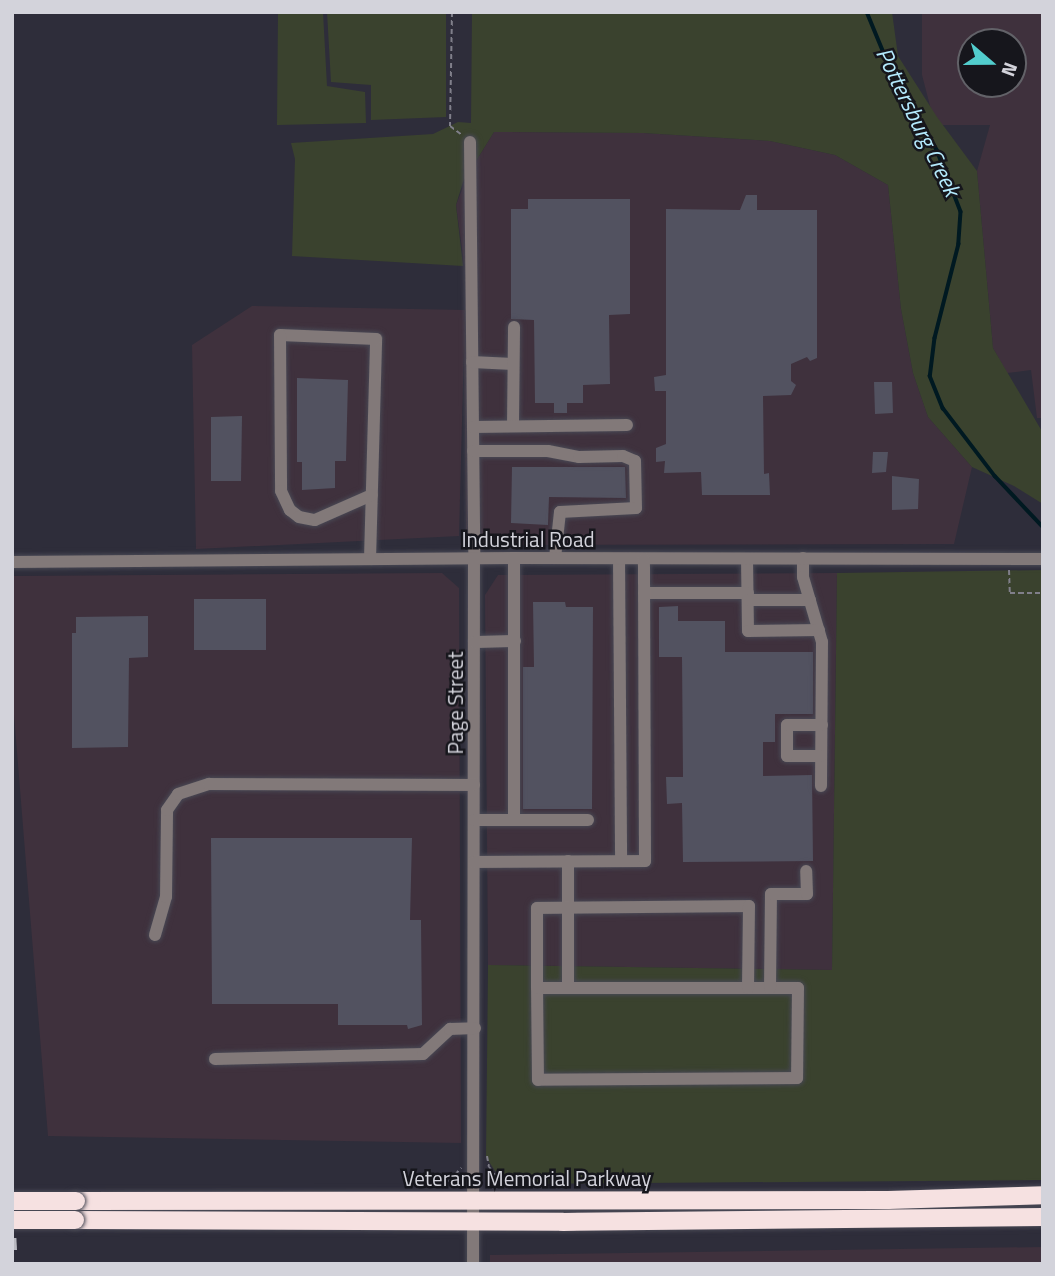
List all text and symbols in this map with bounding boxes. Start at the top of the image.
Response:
north arrow [957,28,1027,98]
water label: Pottersburg Creek [870,43,966,201]
text: N [994,59,1026,81]
street label: Industrial Road [461,526,595,552]
street label: Page Street [442,651,468,755]
street label: Veterans Memorial Parkway [403,1165,651,1191]

